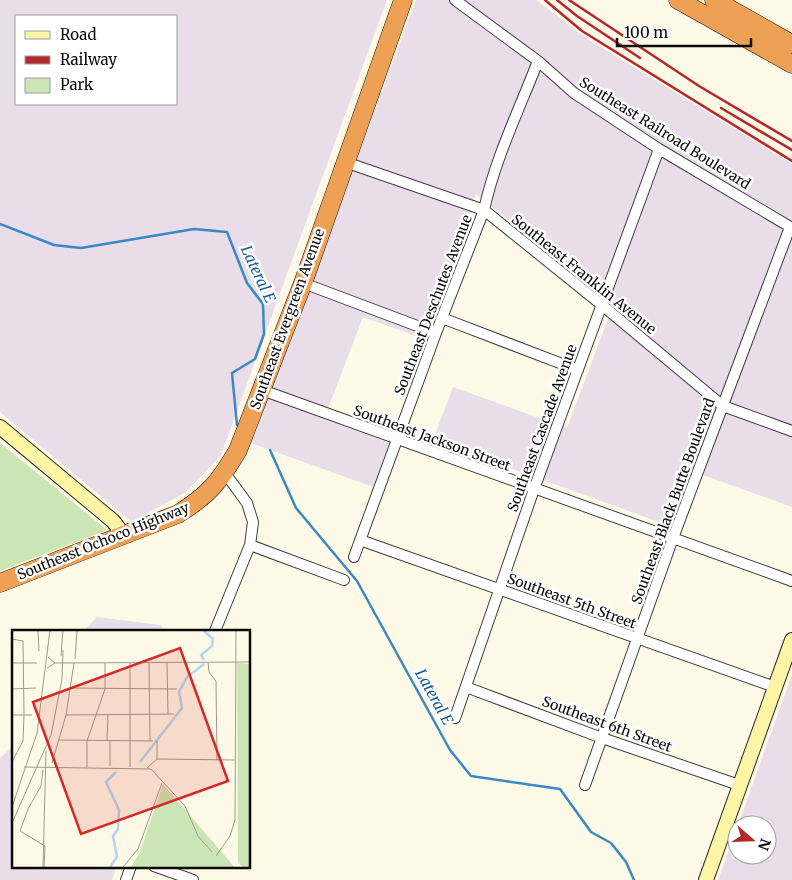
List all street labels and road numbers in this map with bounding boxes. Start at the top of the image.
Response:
street label: Southeast Railroad Boulevard [576,73,754,193]
street label: Southeast Franklin Avenue [508,210,660,338]
street label: Southeast Deschutes Avenue [390,212,476,398]
street label: Southeast Evergreen Avenue [246,226,328,412]
street label: Southeast Cascade Avenue [503,342,581,514]
street label: Southeast Black Butte Boulevard [627,395,719,607]
street label: Southeast Jackson Street [351,401,514,475]
street label: Southeast Ochoco Highway [14,498,192,584]
street label: Southeast 5th Street [505,569,640,633]
street label: Southeast 6th Street [540,692,675,756]

